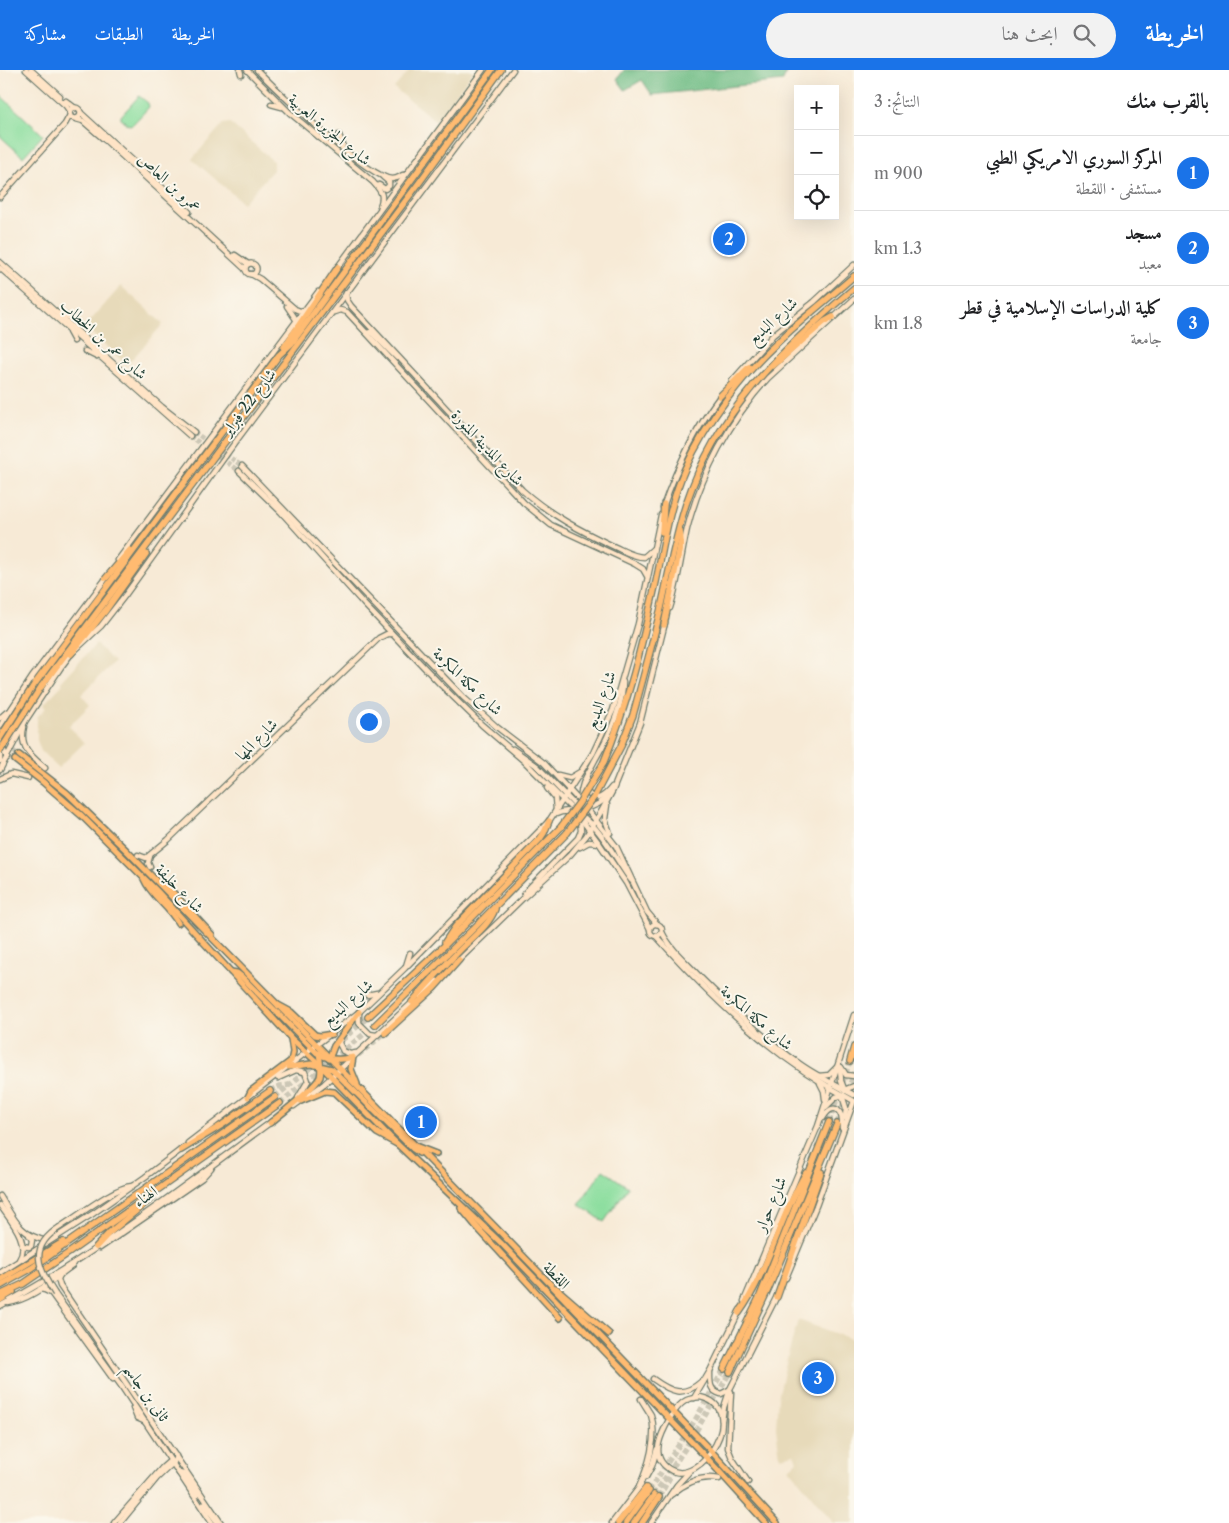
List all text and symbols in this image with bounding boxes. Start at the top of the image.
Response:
search box [766,13,1116,58]
text: الخريطة [1146,18,1204,47]
icon: search [1070,21,1098,49]
text: ابحث هنا [1002,22,1058,45]
text: مشاركة [25,23,66,45]
text: الطبقات [94,23,143,45]
text: الخريطة [171,23,215,45]
map controls [794,85,839,220]
button: + [794,85,839,130]
text: بالقرب منك [1126,88,1209,113]
street label: شارع الجزيرة العربية [282,89,375,172]
text: النتائج: 3 [874,91,920,111]
button: − [794,130,839,175]
text: المركز السوري الامريكي الطبي [986,146,1162,169]
street label: عمرو بن العاص [133,148,206,217]
text: 900 m [874,163,923,183]
text: 1 [1189,163,1197,183]
button: locate [794,175,839,220]
text: مستشفى · اللقطة [1076,178,1162,198]
pin: 2 [713,220,745,258]
text: مسجد [1125,221,1162,244]
text: 1.3 km [874,238,922,258]
text: 2 [1188,238,1198,258]
text: معبد [1138,253,1162,273]
street label: شارع البديع [743,292,805,352]
street label: شارع عمر بن الخطاب [54,295,152,386]
text: كلية الدراسات الإسلامية في قطر [960,296,1162,319]
text: 1.8 km [874,313,923,333]
text: 3 [1188,313,1198,333]
text: جامعة [1130,328,1162,348]
street label: شارع 22 فبراير [215,364,283,444]
street label: شارع المدينة المنورة [445,405,529,492]
street label: شارع مكة المكرمة [426,643,507,722]
street label: شارع البديع [580,668,625,734]
your location [356,709,382,735]
street label: شارع المها [231,714,284,767]
street label: شارع خليفة [149,859,208,920]
street label: شارع البديع [318,975,380,1034]
street label: شارع مكة المكرمة [714,980,797,1057]
pin: 1 [405,1103,437,1141]
street label: شارع حوار [749,1173,794,1238]
street label: الهناء [129,1181,161,1211]
street label: اللقطة [539,1257,575,1293]
street label: ثانى بن جاسم [114,1359,175,1430]
pin: 3 [802,1359,834,1397]

